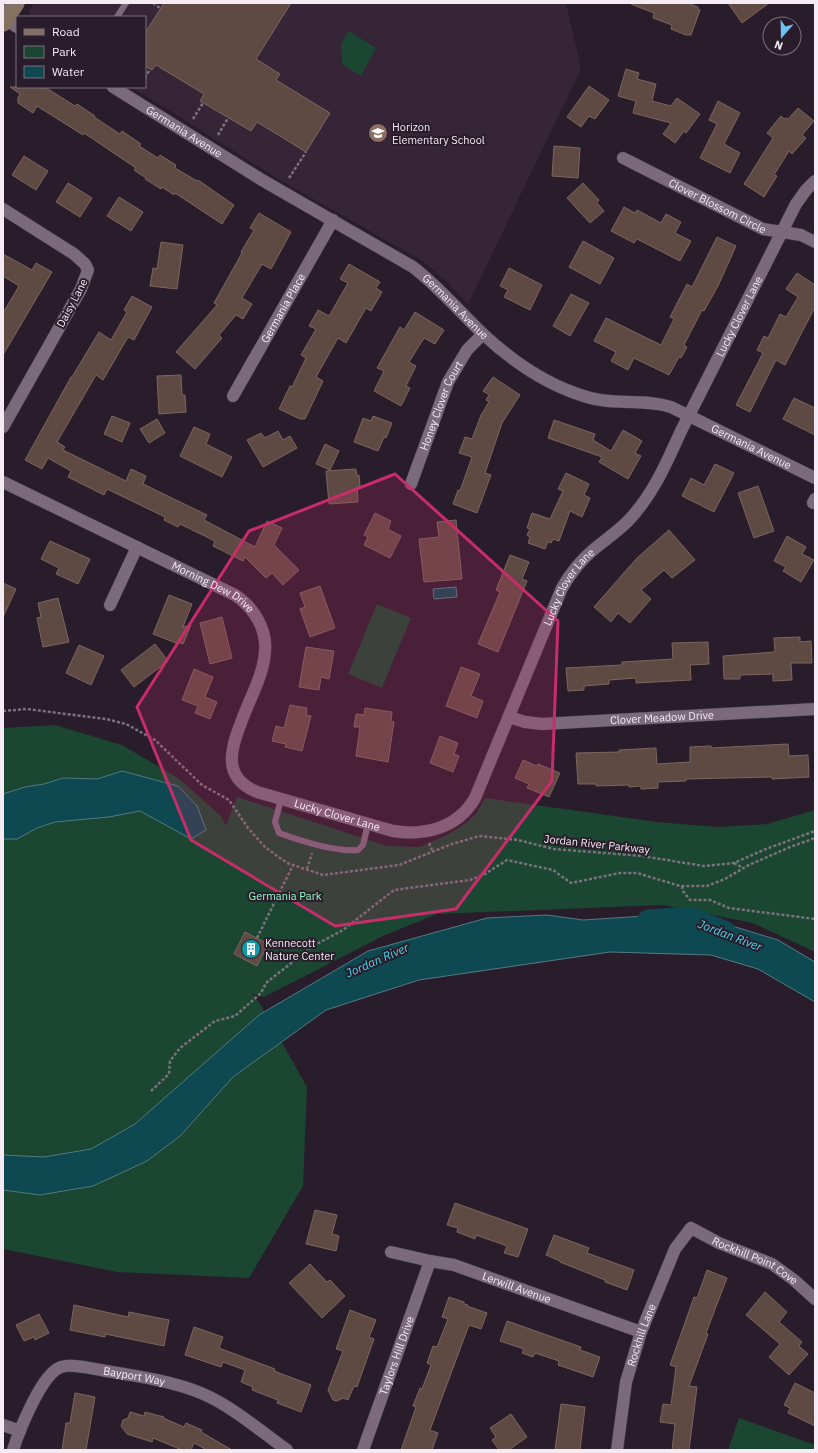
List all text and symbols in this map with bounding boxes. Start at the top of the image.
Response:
legend [16,16,146,88]
north arrow [762,16,802,56]
text: Road [52,24,80,39]
text: N [772,37,785,53]
text: Park [52,44,77,59]
text: Water [52,64,85,79]
street label: Germania Avenue [143,102,225,161]
place label: Horizon Elementary School [392,120,485,147]
school or university icon: Horizon Elementary School [367,122,389,144]
street label: Clover Blossom Circle [666,175,769,237]
street label: Germania Place [258,271,308,345]
street label: Germania Avenue [420,271,491,342]
street label: Lucky Clover Lane [713,274,765,359]
street label: Daisy Lane [53,276,91,330]
street label: Honey Clover Court [417,358,466,452]
street label: Germania Avenue [709,421,794,472]
street label: Lucky Clover Lane [540,545,597,628]
street label: Morning Dew Drive [169,558,257,615]
street label: Clover Meadow Drive [610,708,714,727]
street label: Lucky Clover Lane [293,796,382,834]
street label: Jordan River Parkway [543,831,651,857]
park label: Germania Park [249,889,322,903]
water label: Jordan River [696,916,765,954]
place label: Kennecott Nature Center [265,936,334,963]
building icon: Kennecott Nature Center [240,938,262,960]
water label: Jordan River [343,939,411,981]
street label: Rockhill Point Cove [710,1234,801,1287]
street label: Lerwill Avenue [480,1269,553,1306]
street label: Rockhill Lane [624,1302,659,1368]
street label: Taylors Hill Drive [376,1314,417,1397]
street label: Bayport Way [102,1364,167,1389]

